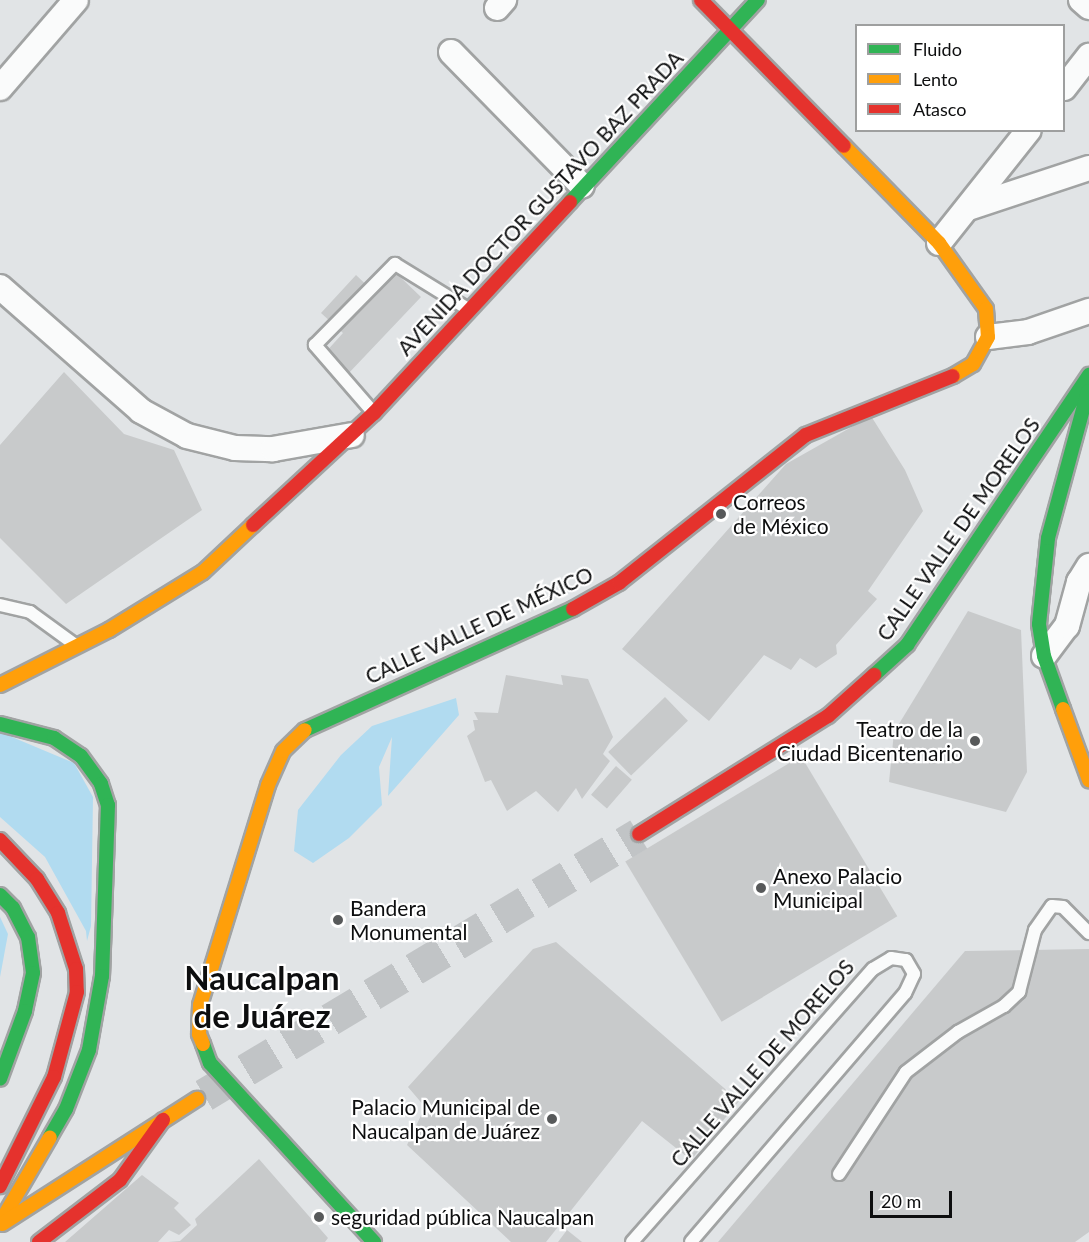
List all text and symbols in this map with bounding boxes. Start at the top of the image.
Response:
legend [855,24,1065,132]
text: Fluido [913,38,962,60]
street label: AVENIDA DOCTOR GUSTAVO BAZ PRADA [392,45,688,361]
text: Lento [913,68,958,90]
text: Atasco [913,98,966,120]
street label: CALLE VALLE DE MORELOS [871,412,1045,646]
place label: Correos de México [733,489,829,539]
marker: Correos de México [714,507,728,521]
street label: CALLE VALLE DE MÉXICO [361,561,597,689]
place label: Teatro de la Ciudad Bicentenario [777,716,963,766]
marker: Teatro de la Ciudad Bicentenario [968,734,982,748]
place label: Anexo Palacio Municipal [773,863,902,913]
marker: Anexo Palacio Municipal [754,881,768,895]
place label: Bandera Monumental [350,895,467,945]
marker: Bandera Monumental [331,913,345,927]
street label: CALLE VALLE DE MORELOS [665,954,859,1172]
district label: Naucalpan de Juárez [184,958,340,1036]
place label: Palacio Municipal de Naucalpan de Juárez [351,1094,540,1144]
marker: Palacio Municipal de Naucalpan de Juárez [545,1112,559,1126]
scale bar [873,1179,956,1217]
text: 20 m [881,1190,921,1212]
place label: seguridad pública Naucalpan [331,1204,594,1230]
marker: seguridad pública Naucalpan [312,1210,326,1224]

